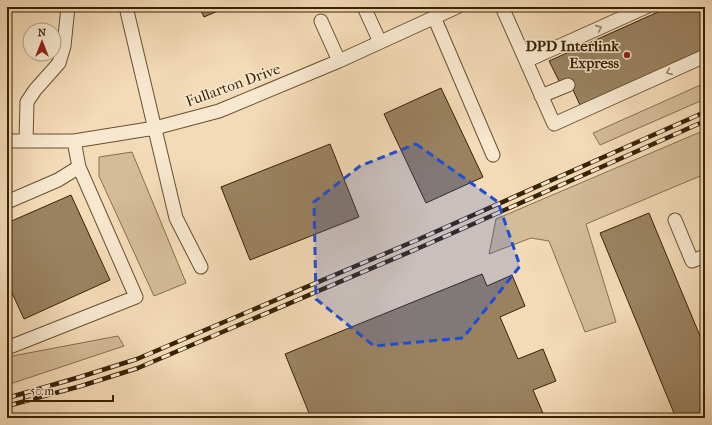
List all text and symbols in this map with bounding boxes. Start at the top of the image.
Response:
north arrow [22,22,62,62]
one-way arrow [595,25,603,33]
text: N [38,26,47,39]
place label: DPD Interlink Express [526,37,620,72]
marker: DPD Interlink Express [622,50,632,60]
street label: Fullarton Drive [183,59,283,111]
one-way arrow [666,67,674,75]
scale bar [24,377,113,403]
text: 50 m [30,384,54,398]

